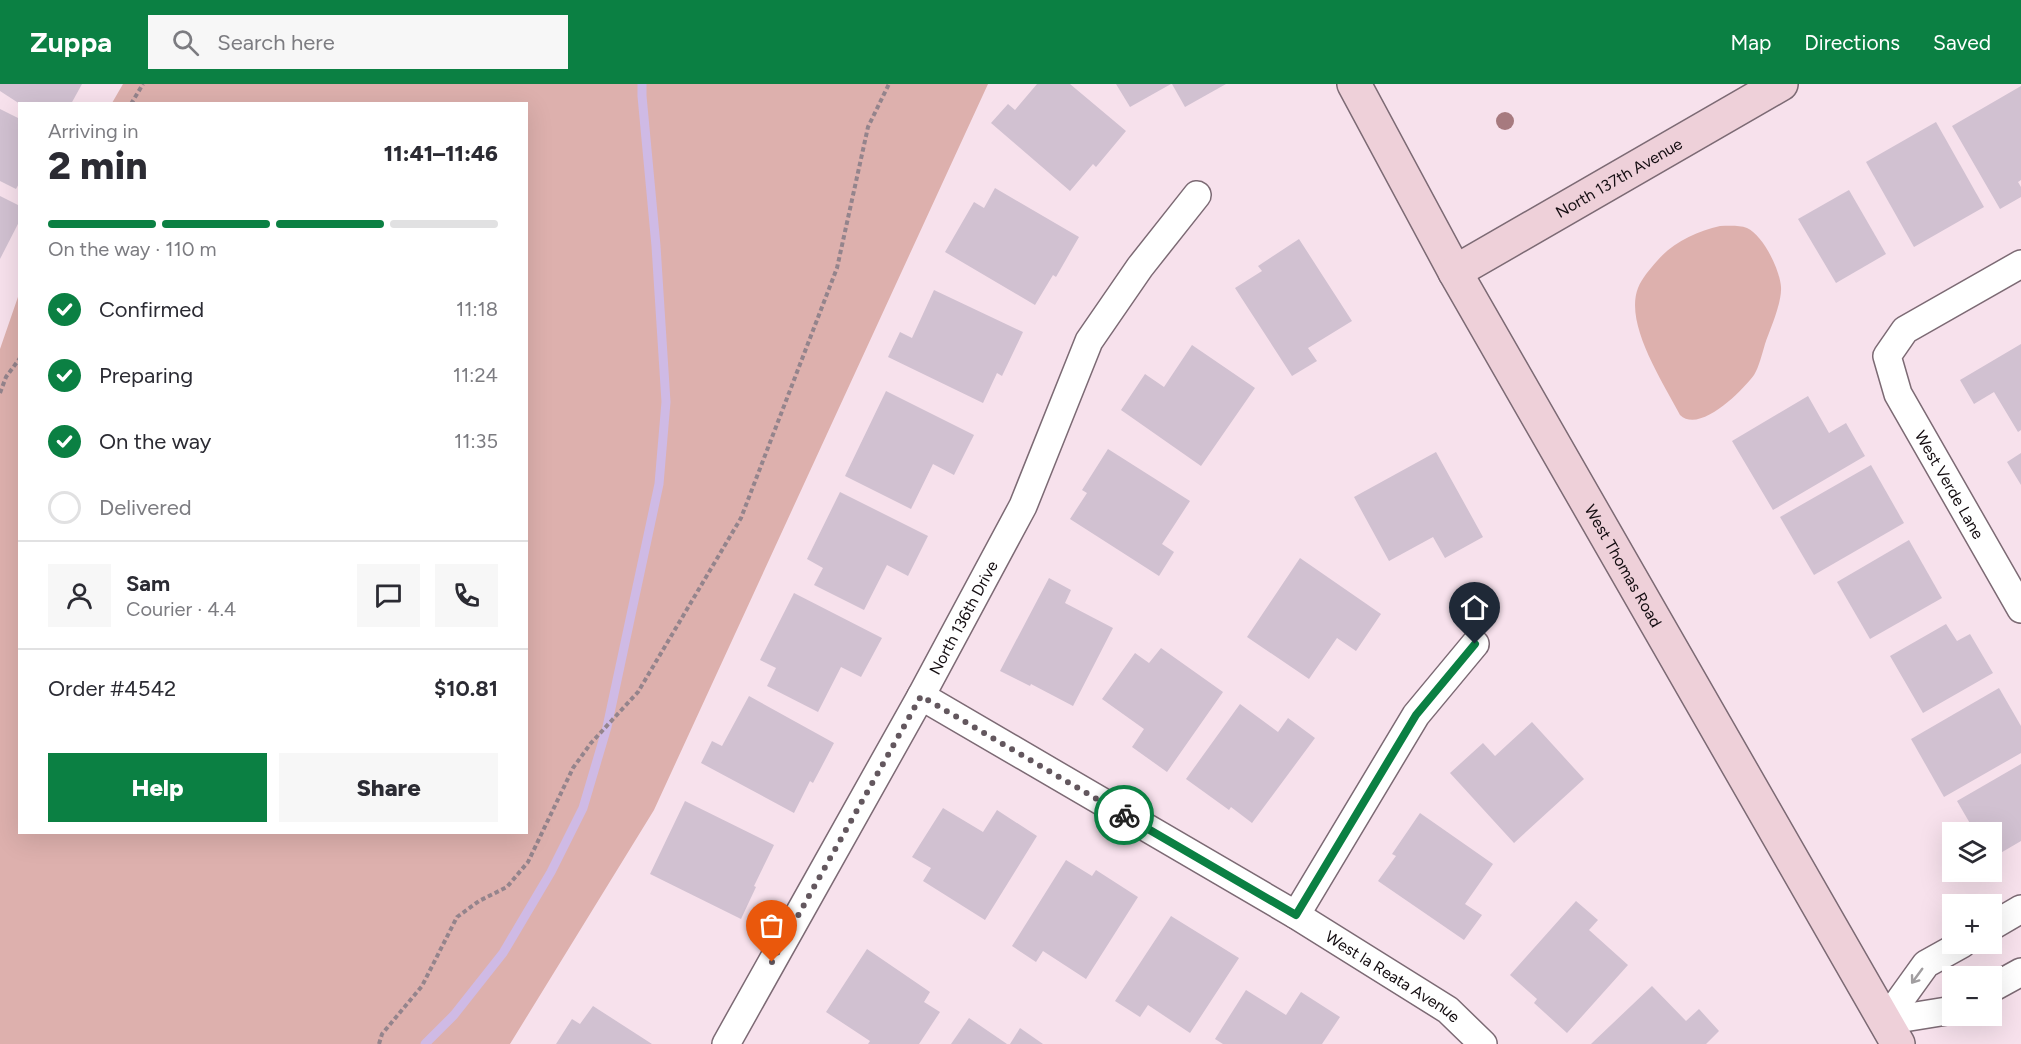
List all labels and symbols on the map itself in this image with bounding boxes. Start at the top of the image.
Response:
street label: North 137th Avenue [1552,133,1686,222]
street label: West Verde Lane [1911,427,1988,542]
street label: West Thomas Road [1581,501,1666,630]
street label: North 136th Drive [925,557,1002,678]
pin [1449,582,1500,644]
courier [1094,785,1154,845]
pin [746,900,797,962]
street label: West la Reata Avenue [1322,926,1464,1026]
one-way arrow [1911,967,1923,983]

